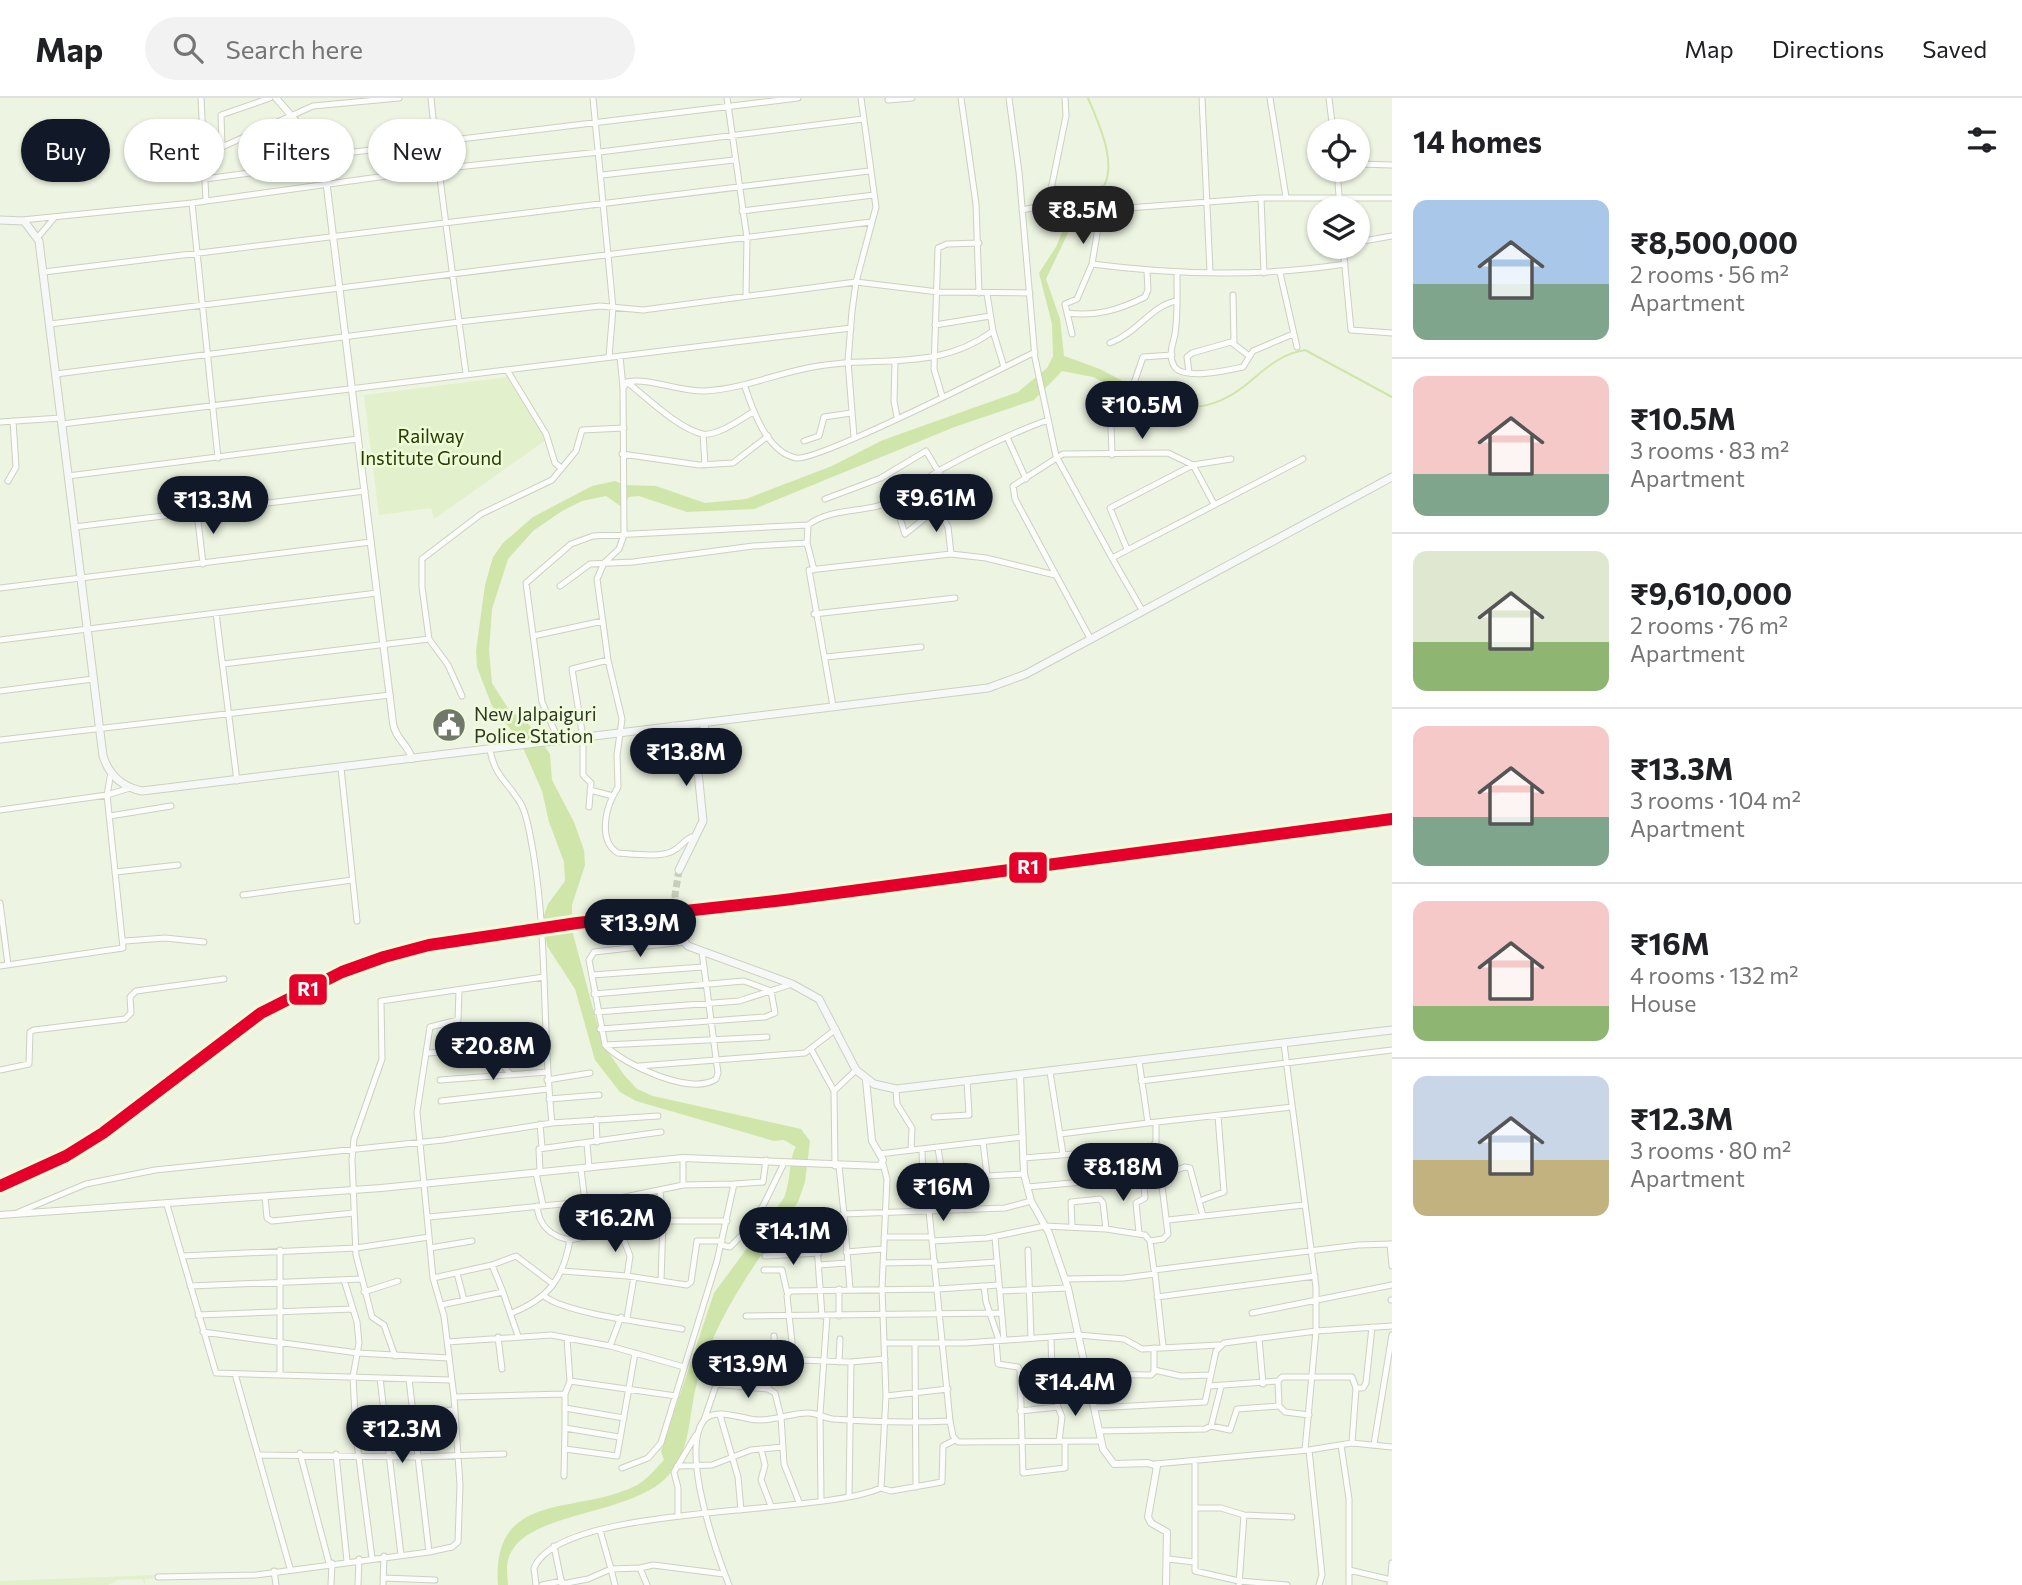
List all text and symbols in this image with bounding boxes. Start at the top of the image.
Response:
search box [145,17,635,80]
text: Map [35,28,103,69]
icon: search [169,29,207,67]
text: Search here [225,33,363,64]
text: Map [1684,34,1734,63]
text: Directions [1772,34,1884,63]
text: Saved [1922,34,1987,63]
chip: Buy [21,119,110,182]
chip: Rent [124,119,224,182]
chip: Filters [238,119,354,182]
chip: New [368,119,466,182]
map controls [1307,119,1370,259]
button: locate [1307,119,1370,182]
icon: filters [1963,121,2001,159]
text: 14 homes [1413,122,1542,159]
pin: ₹8.5M [1034,186,1132,246]
text: ₹8.5M [1048,195,1118,223]
button: layers [1307,196,1370,259]
text: ₹8,500,000 [1630,223,1798,260]
icon: home [1469,228,1553,312]
text: 2 rooms · 56 m² [1630,260,1789,288]
text: Apartment [1630,288,1745,316]
pin: ₹10.5M [1085,382,1199,441]
text: ₹10.5M [1101,390,1183,418]
text: ₹10.5M [1630,399,1736,436]
icon: home [1469,404,1553,488]
park label: Railway Institute Ground [360,424,502,469]
text: 3 rooms · 83 m² [1630,436,1789,464]
text: Apartment [1630,464,1745,492]
pin: ₹9.61M [879,474,993,534]
pin: ₹13.3M [156,476,270,536]
text: ₹9.61M [896,483,976,511]
text: ₹13.3M [173,485,253,513]
text: ₹9,610,000 [1630,574,1792,611]
icon: home [1469,579,1553,663]
text: 2 rooms · 76 m² [1630,611,1788,639]
text: Apartment [1630,639,1745,667]
place label: New Jalpaiguri Police Station [474,702,597,747]
public building icon: New Jalpaiguri Police Station [430,706,468,744]
pin: ₹13.8M [629,728,743,788]
text: ₹13.8M [646,737,726,765]
text: ₹13.3M [1630,749,1734,786]
icon: home [1469,754,1553,838]
text: 3 rooms · 104 m² [1630,786,1801,814]
text: Apartment [1630,814,1745,842]
line badge: R1 [1008,851,1048,884]
text: R1 [1017,855,1039,878]
pin: ₹13.9M [583,900,697,959]
text: ₹13.9M [600,908,680,936]
text: ₹16M [1630,924,1710,961]
icon: home [1469,929,1553,1013]
text: 4 rooms · 132 m² [1630,961,1799,989]
line badge: R1 [288,973,328,1006]
text: R1 [297,977,319,1000]
text: House [1630,989,1696,1017]
pin: ₹20.8M [436,1023,550,1082]
text: ₹20.8M [451,1031,535,1059]
text: ₹12.3M [1630,1099,1734,1136]
icon: home [1469,1104,1553,1188]
text: 3 rooms · 80 m² [1630,1136,1791,1164]
pin: ₹8.18M [1066,1144,1180,1203]
text: ₹8.18M [1083,1152,1163,1180]
pin: ₹16M [902,1164,984,1223]
text: Apartment [1630,1164,1745,1192]
text: ₹16M [913,1172,973,1200]
pin: ₹16.2M [558,1194,672,1254]
text: ₹16.2M [575,1203,655,1231]
pin: ₹14.1M [736,1208,850,1267]
text: ₹14.1M [755,1216,831,1244]
pin: ₹13.9M [691,1340,805,1400]
text: ₹13.9M [708,1349,788,1377]
pin: ₹14.4M [1018,1358,1132,1418]
text: ₹14.4M [1035,1367,1115,1395]
pin: ₹12.3M [345,1406,459,1465]
text: ₹12.3M [362,1414,442,1442]

